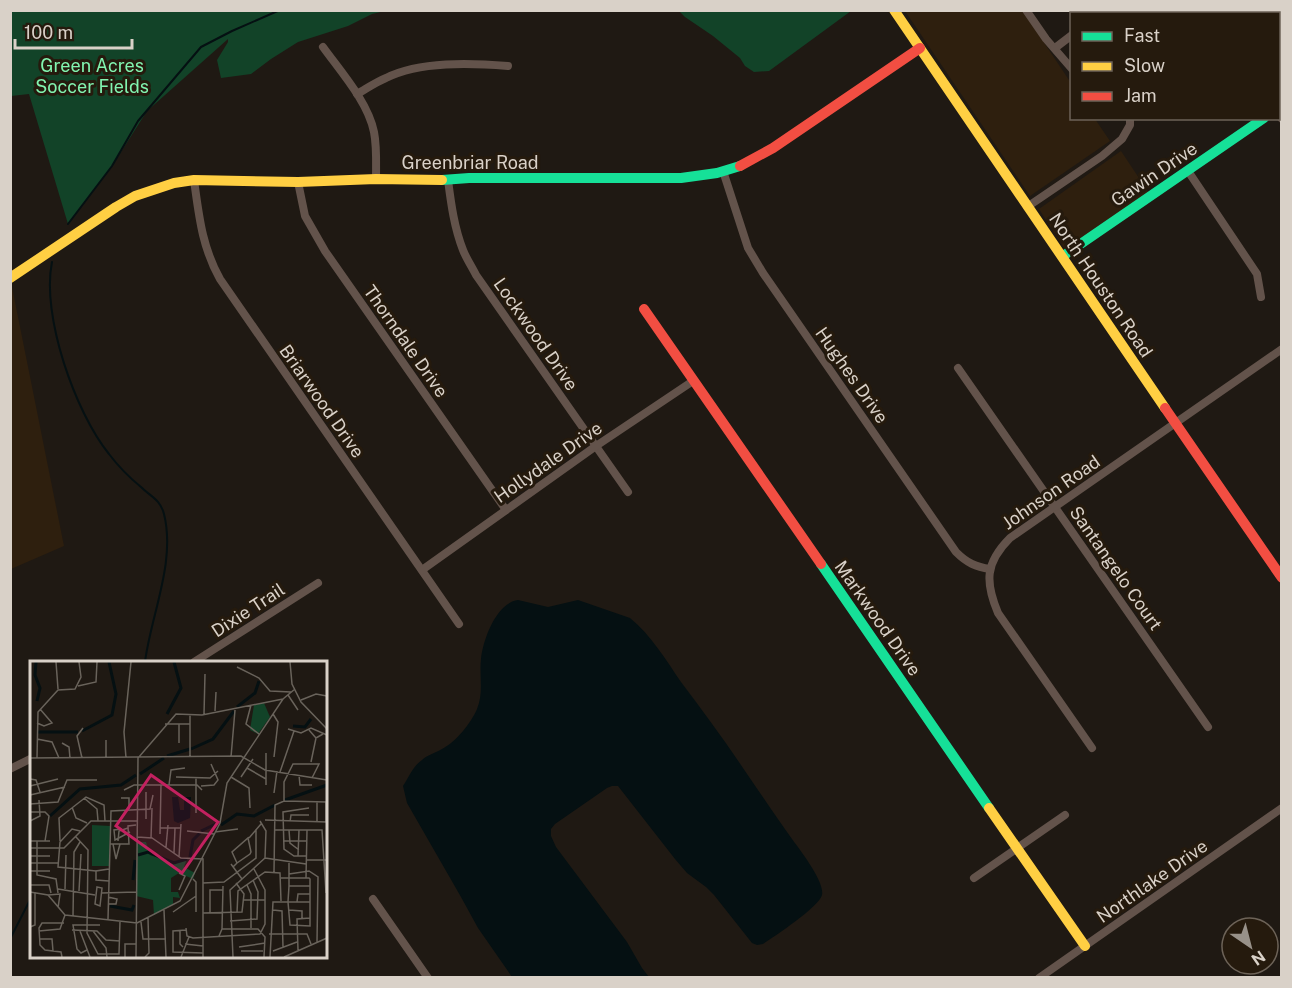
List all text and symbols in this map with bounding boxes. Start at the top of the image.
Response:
scale bar [15,12,132,50]
legend [1070,12,1280,120]
text: 100 m [24,22,73,43]
text: Fast [1124,25,1160,46]
park label: Green Acres Soccer Fields [35,55,149,97]
text: Slow [1124,55,1165,76]
text: Jam [1124,85,1157,106]
street label: Gawin Drive [1107,138,1201,210]
street label: Greenbriar Road [401,152,539,173]
street label: North Houston Road [1045,209,1157,361]
street label: Lockwood Drive [489,274,583,394]
street label: Thorndale Drive [360,281,452,401]
street label: Hughes Drive [811,323,893,427]
street label: Briarwood Drive [275,340,369,462]
street label: Hollydale Drive [490,417,606,507]
street label: Johnson Road [998,451,1104,533]
street label: Santangelo Court [1065,502,1167,634]
street label: Markwood Drive [831,556,925,680]
street label: Dixie Trail [208,579,288,641]
inset map [30,661,327,958]
street label: Northlake Drive [1093,835,1211,927]
north arrow [1220,916,1280,976]
text: N [1248,947,1269,969]

